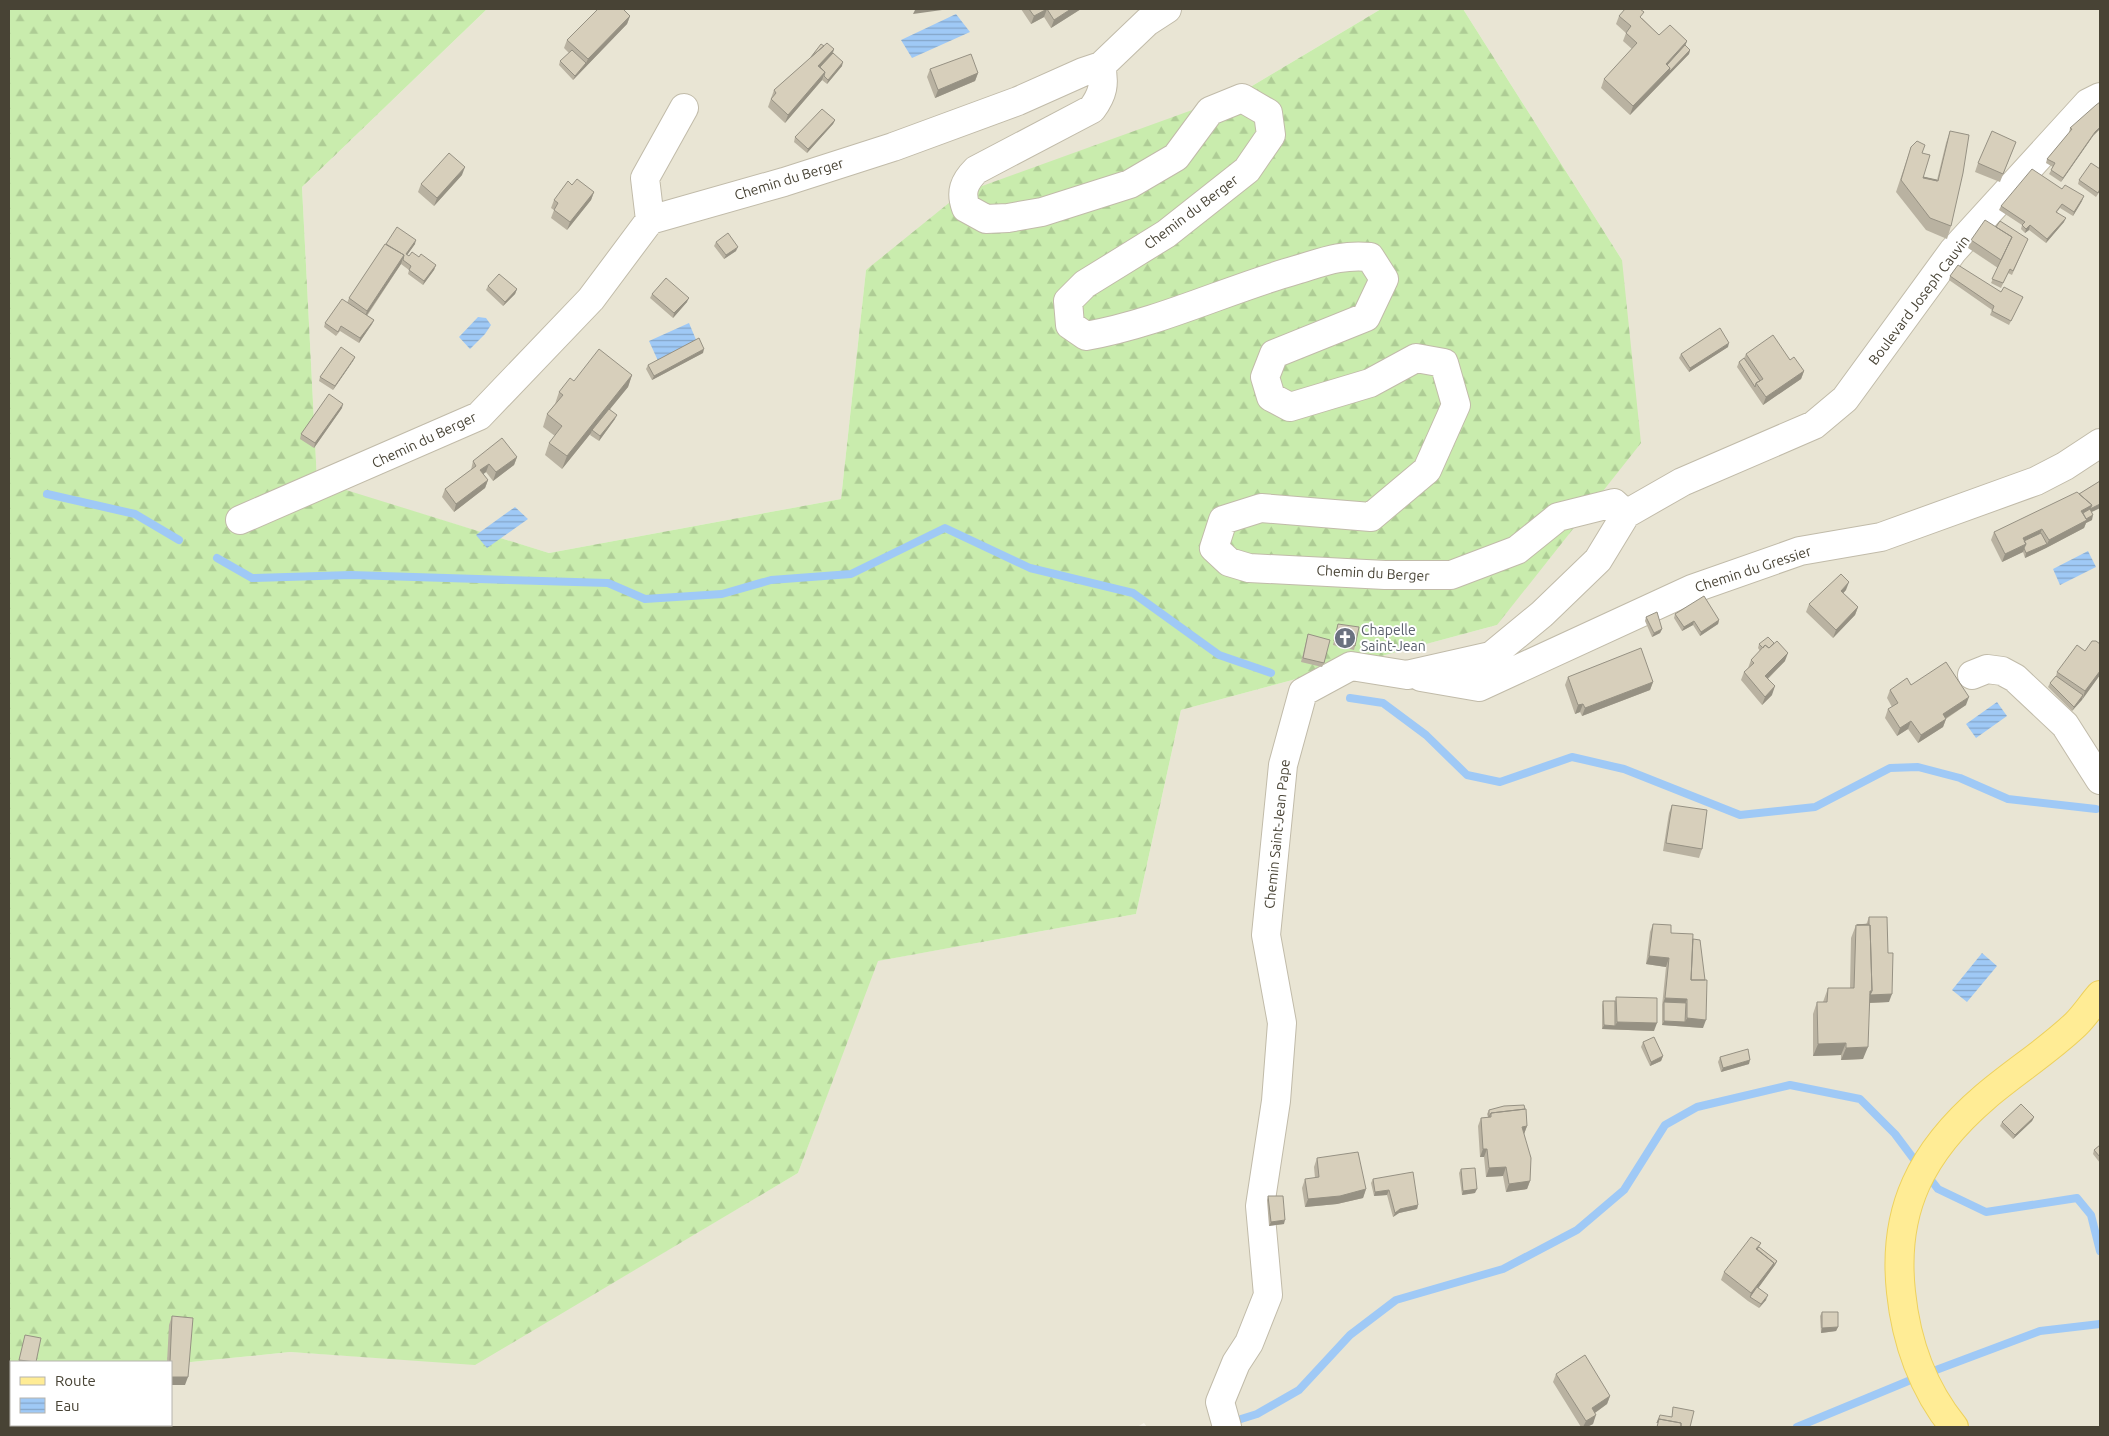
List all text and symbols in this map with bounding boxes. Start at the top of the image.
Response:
street label: Chemin du Berger [732,155,846,203]
street label: Chemin du Berger [1141,171,1242,253]
street label: Boulevard Joseph Cauvin [1865,232,1973,368]
street label: Chemin du Berger [369,409,479,471]
street label: Chemin du Gressier [1693,542,1814,595]
street label: Chemin du Berger [1316,562,1431,584]
place label: Chapelle Saint-Jean [1361,622,1426,654]
church icon: Chapelle Saint-Jean [1333,626,1357,650]
street label: Chemin Saint-Jean Pape [1261,758,1293,910]
legend [10,1361,172,1426]
text: Route [55,1372,96,1389]
text: Eau [55,1397,80,1414]

